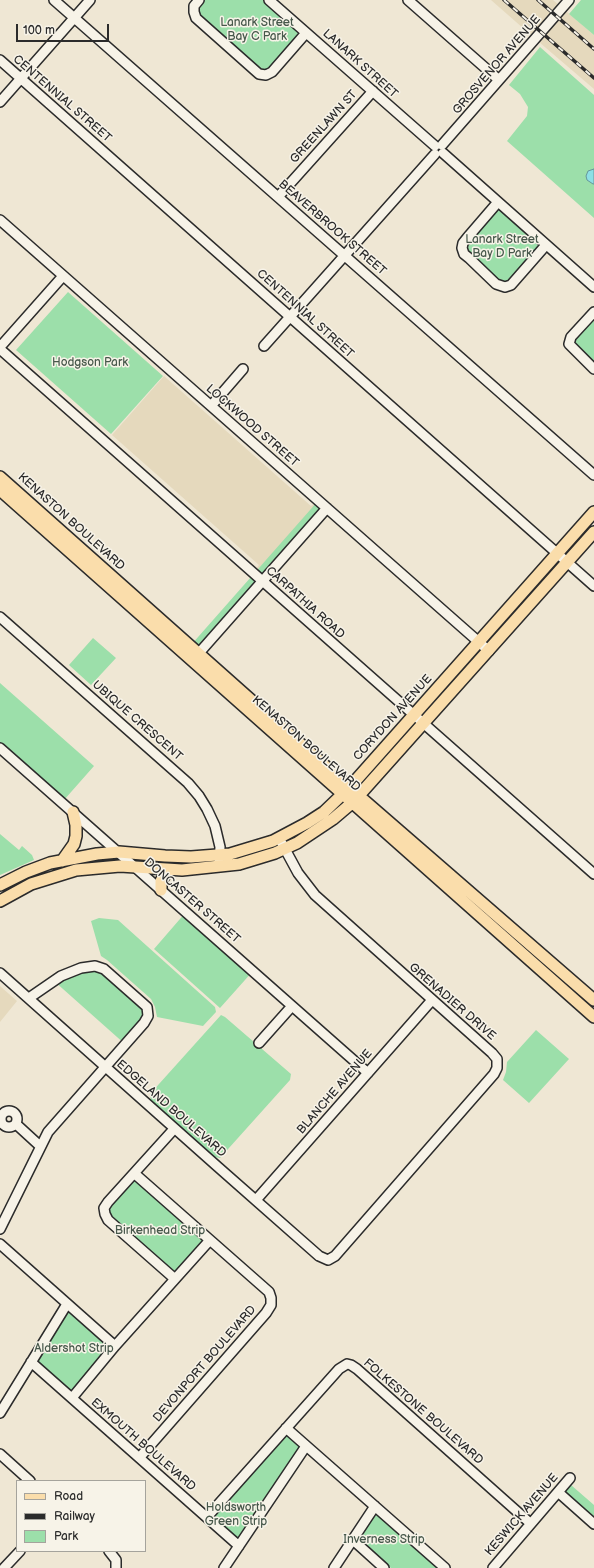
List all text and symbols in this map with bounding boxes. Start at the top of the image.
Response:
street label: GROSVENOR AVENUE [450,13,544,117]
scale bar [18,16,111,42]
park label: Lanark Street Bay C Park [220,16,294,44]
text: 100 m [23,23,55,38]
street label: LANARK STREET [320,27,400,101]
street label: CENTENNIAL STREET [10,52,114,146]
street label: GREENLAWN ST [287,88,361,166]
street label: BEAVERBROOK STREET [275,177,389,279]
park label: Lanark Street Bay D Park [465,233,539,261]
street label: CENTENNIAL STREET [253,267,357,361]
park label: Hodgson Park [52,356,128,370]
street label: LOCKWOOD STREET [203,382,301,470]
street label: KENASTON BOULEVARD [15,470,127,574]
street label: CARPATHIA ROAD [263,564,347,642]
street label: CORYDON AVENUE [351,672,435,764]
street label: UBIQUE CRESCENT [89,678,185,764]
street label: KENASTON BOULEVARD [249,693,363,795]
street label: DONCASTER STREET [141,855,243,947]
street label: GRENADIER DRIVE [406,960,498,1044]
street label: BLANCHE AVENUE [294,1047,376,1137]
street label: EDGELAND BOULEVARD [113,1057,229,1161]
park label: Birkenhead Strip [115,1224,205,1238]
street label: DEVONPORT BOULEVARD [151,1303,259,1425]
park label: Aldershot Strip [34,1342,114,1356]
street label: FOLKESTONE BOULEVARD [360,1356,486,1468]
street label: EXMOUTH BOULEVARD [88,1396,198,1494]
street label: KESWICK AVENUE [482,1471,562,1559]
legend [16,1480,146,1552]
text: Road [54,1489,83,1504]
park label: Holdsworth Green Strip [205,1501,267,1529]
text: Railway [54,1509,95,1524]
text: Park [54,1529,78,1544]
park label: Inverness Strip [343,1533,425,1547]

